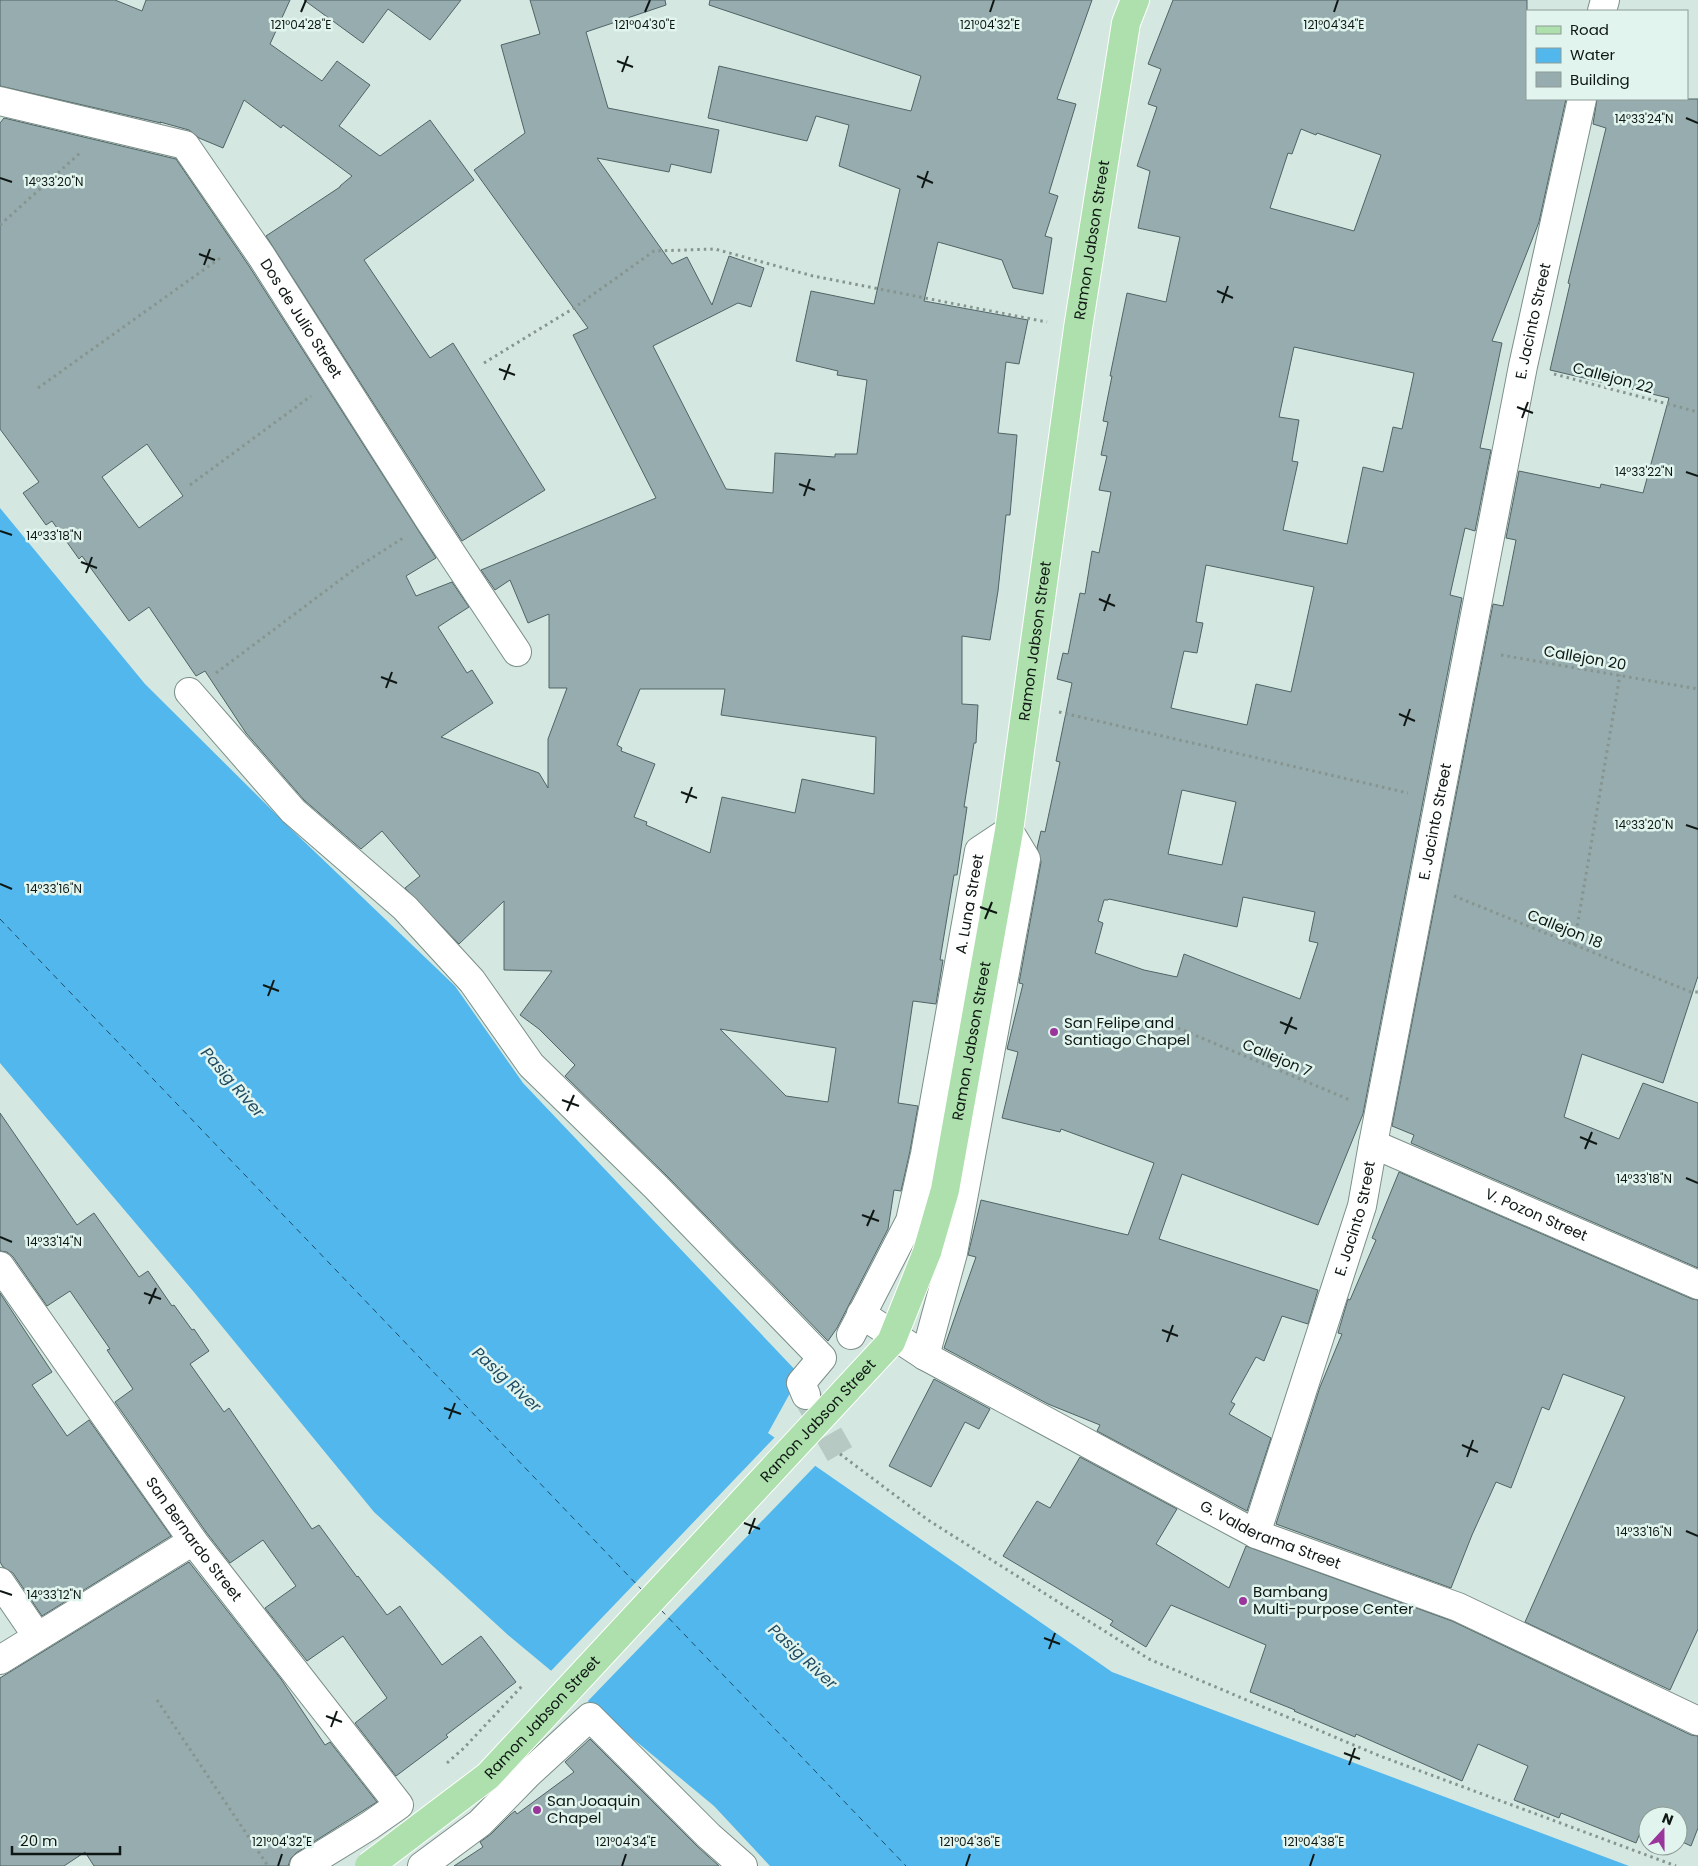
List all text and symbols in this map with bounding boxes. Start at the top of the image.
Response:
legend [1526,10,1688,100]
text: 121°04'28"E [271,16,331,33]
text: 121°04'30"E [615,16,675,33]
text: 121°04'32"E [960,16,1020,33]
text: 121°04'34"E [1304,16,1364,33]
text: Road [1570,19,1609,40]
text: Water [1570,44,1616,65]
text: Building [1570,69,1630,90]
text: 14°33'24"N [1615,110,1673,127]
street label: Ramon Jabson Street [1068,159,1114,321]
text: 14°33'20"N [25,173,83,190]
street label: Dos de Julio Street [256,254,348,382]
street label: E. Jacinto Street [1510,261,1555,381]
street label: Callejon 22 [1571,357,1656,398]
text: 14°33'22"N [1615,463,1673,480]
text: 14°33'18"N [26,527,82,544]
street label: Ramon Jabson Street [1013,560,1056,722]
street label: Callejon 20 [1542,640,1628,675]
street label: E. Jacinto Street [1413,761,1456,882]
text: 14°33'20"N [1615,816,1673,833]
street label: A. Luna Street [950,852,988,956]
text: 14°33'16"N [26,880,82,897]
street label: Callejon 18 [1524,904,1606,953]
street label: Ramon Jabson Street [947,960,996,1122]
place label: San Felipe and Santiago Chapel [1064,1012,1190,1050]
marker: San Felipe and Santiago Chapel [1048,1026,1060,1038]
street label: Callejon 7 [1239,1034,1315,1082]
water label: Pasig River [196,1042,270,1123]
street label: E. Jacinto Street [1329,1159,1380,1278]
text: 14°33'18"N [1616,1170,1672,1187]
street label: V. Pozon Street [1482,1183,1591,1246]
text: 14°33'14"N [26,1233,82,1250]
water label: Pasig River [467,1341,547,1418]
street label: Ramon Jabson Street [755,1354,880,1487]
street label: San Bernardo Street [141,1473,247,1605]
street label: G. Valderama Street [1196,1495,1344,1574]
text: 14°33'16"N [1616,1523,1672,1540]
place label: Bambang Multi-purpose Center [1253,1581,1414,1619]
text: 14°33'12"N [26,1586,82,1603]
marker: Bambang Multi-purpose Center [1237,1595,1249,1607]
water label: Pasig River [763,1618,843,1695]
street label: Ramon Jabson Street [479,1651,604,1783]
place label: San Joaquin Chapel [547,1790,640,1828]
marker: San Joaquin Chapel [531,1804,543,1816]
north arrow [1638,1806,1688,1856]
text: N [1659,1808,1676,1830]
scale bar [12,1824,120,1856]
text: 20 m [20,1830,58,1851]
text: 121°04'32"E [252,1833,312,1850]
text: 121°04'34"E [596,1833,656,1850]
text: 121°04'36"E [940,1833,1000,1850]
text: 121°04'38"E [1284,1833,1344,1850]

